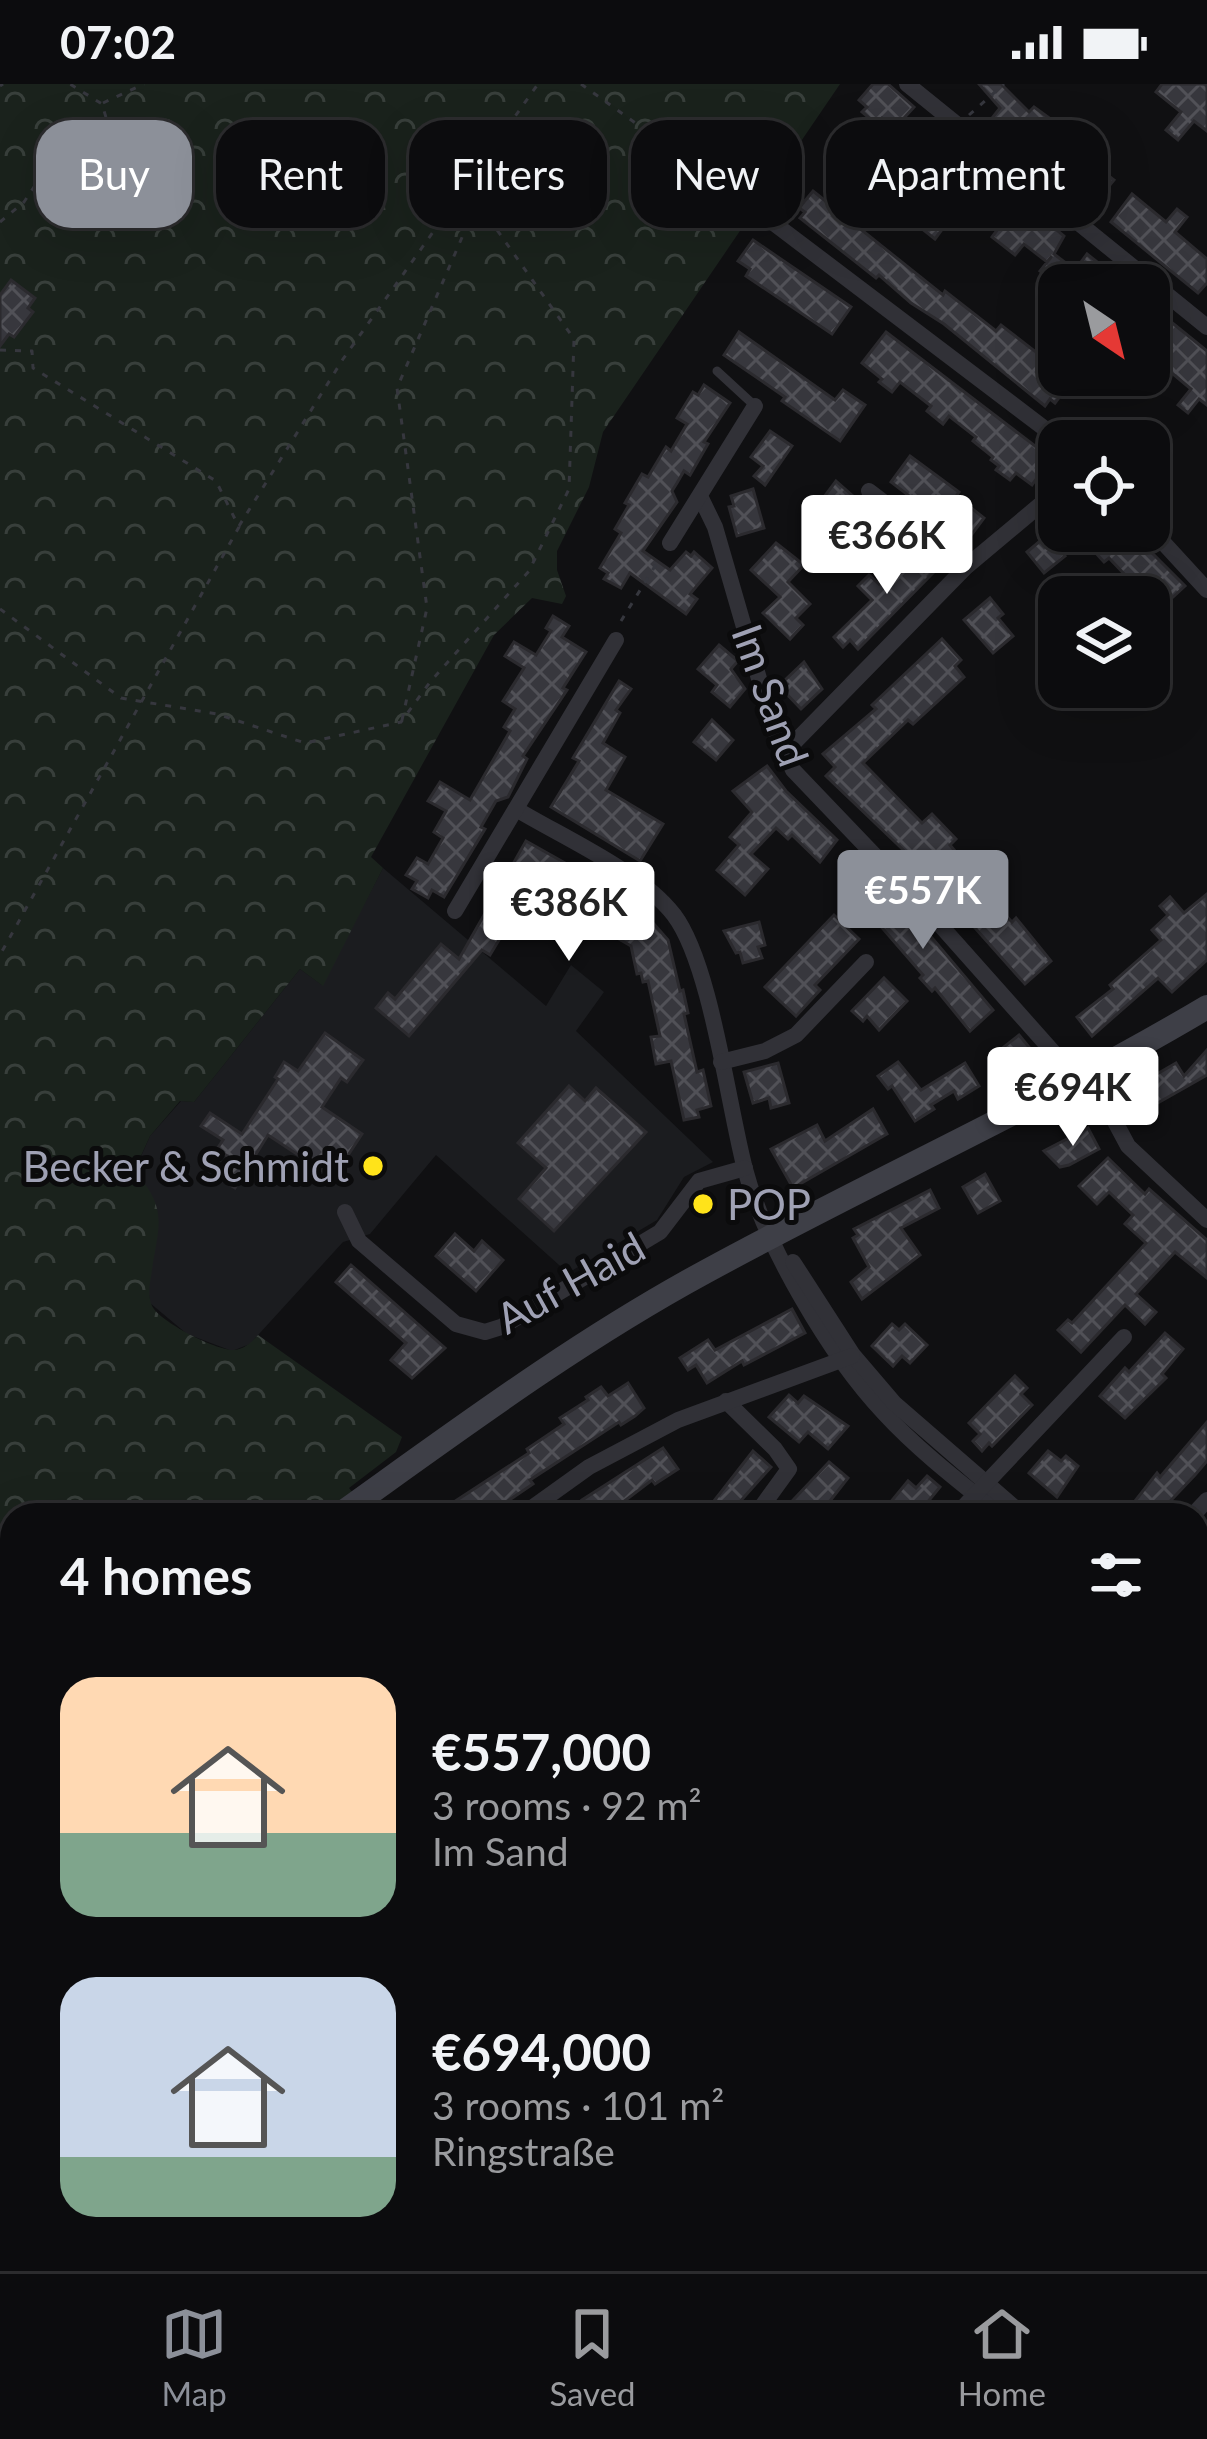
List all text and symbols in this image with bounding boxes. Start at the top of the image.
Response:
text: 07:02 [60,15,176,69]
chip: Buy [36,120,192,228]
chip: Rent [216,120,385,228]
chip: Filters [409,120,607,228]
chip: New [631,120,802,228]
chip: Apartment [826,120,1108,228]
north arrow [1038,264,1170,396]
map controls [1038,264,1170,708]
button: locate [1038,420,1170,552]
pin: €366K [803,495,971,597]
text: €366K [828,511,946,557]
button: layers [1038,576,1170,708]
street label: Im Sand [722,617,820,773]
pin: €557K [839,850,1007,952]
pin: €386K [485,862,653,964]
text: €557K [864,866,982,912]
text: €386K [510,878,628,924]
pin: €694K [989,1047,1157,1149]
text: €694K [1014,1063,1132,1109]
place label: Becker & Schmidt [22,1141,349,1191]
marker: Becker & Schmidt [360,1153,386,1179]
place label: POP [727,1179,811,1229]
marker: POP [690,1191,716,1217]
street label: Auf Haid [487,1221,653,1343]
icon: filters [1083,1542,1149,1608]
text: 4 homes [60,1545,252,1606]
text: €557,000 [432,1721,651,1782]
icon: home [156,1725,300,1869]
text: 3 rooms · 92 m² [432,1782,702,1828]
text: Im Sand [432,1828,569,1874]
text: €694,000 [432,2021,651,2082]
icon: home [156,2025,300,2169]
text: 3 rooms · 101 m² [432,2082,724,2128]
text: Ringstraße [432,2128,615,2174]
tab: Map [161,2301,227,2413]
tab: Saved [549,2301,636,2413]
tab: Home [958,2301,1046,2413]

